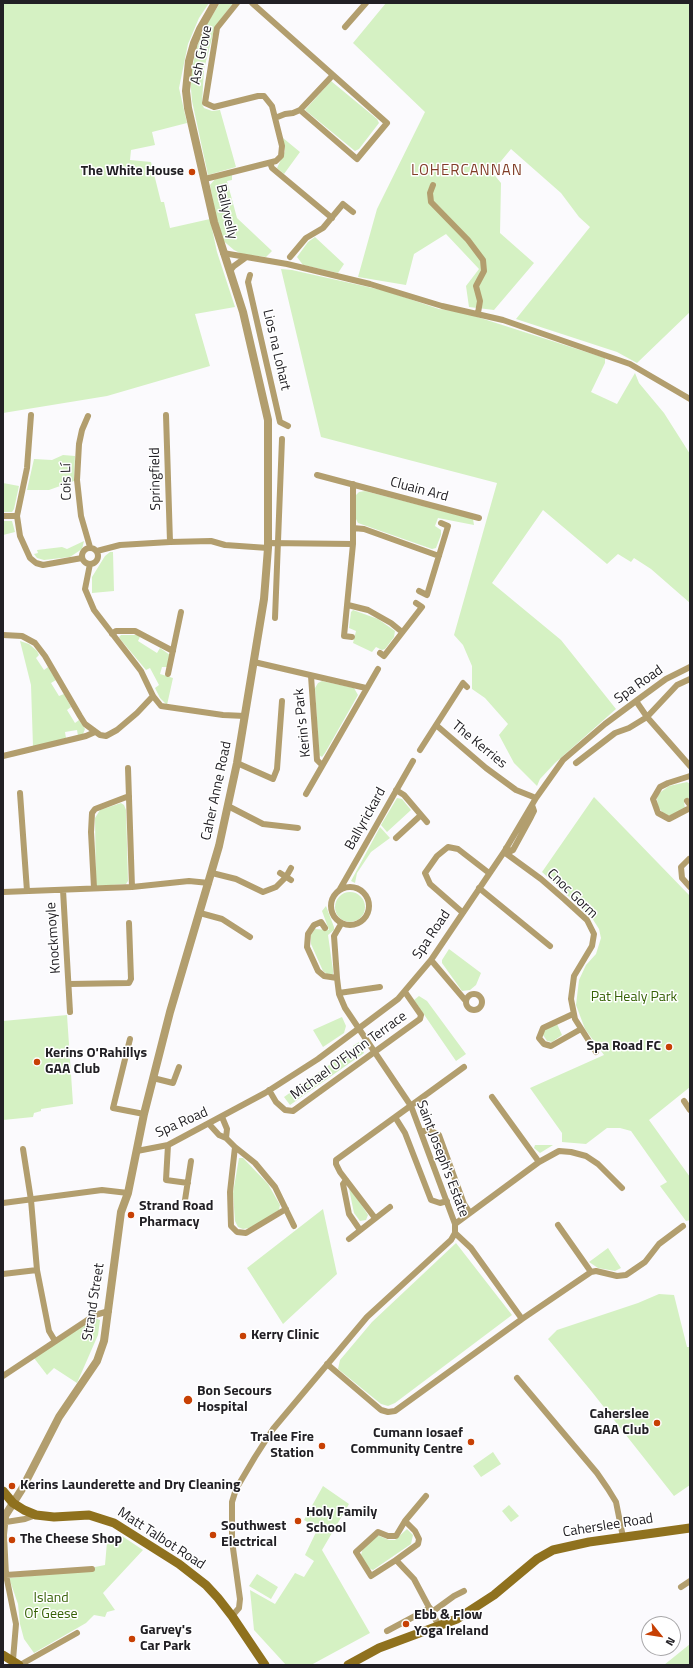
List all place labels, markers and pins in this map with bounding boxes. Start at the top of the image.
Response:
place label: The White House [81,164,184,180]
marker: The White House [187,167,197,177]
place label: Spa Road FC [587,1039,661,1055]
marker: Spa Road FC [664,1042,674,1052]
place label: Kerins O'Rahillys GAA Club [45,1046,147,1078]
marker: Kerins O'Rahillys GAA Club [32,1057,42,1067]
place label: Strand Road Pharmacy [139,1199,213,1232]
marker: Strand Road Pharmacy [126,1210,136,1220]
place label: Kerry Clinic [251,1328,319,1344]
marker: Kerry Clinic [238,1331,248,1341]
place label: Bon Secours Hospital [197,1384,272,1416]
marker: Bon Secours Hospital [182,1394,194,1406]
place label: Caherslee GAA Club [589,1407,649,1440]
marker: Caherslee GAA Club [652,1418,662,1428]
place label: Cumann Iosaef Community Centre [350,1426,463,1458]
place label: Tralee Fire Station [250,1430,314,1462]
marker: Cumann Iosaef Community Centre [466,1437,476,1447]
marker: Tralee Fire Station [317,1441,327,1451]
place label: Kerins Launderette and Dry Cleaning [20,1478,240,1494]
marker: Kerins Launderette and Dry Cleaning [7,1481,17,1491]
place label: Holy Family School [306,1505,377,1538]
marker: Holy Family School [293,1516,303,1526]
place label: Southwest Electrical [221,1519,286,1552]
marker: Southwest Electrical [208,1530,218,1540]
place label: The Cheese Shop [20,1532,122,1548]
marker: The Cheese Shop [7,1535,17,1545]
place label: Ebb & Flow Yoga Ireland [414,1608,489,1640]
marker: Ebb & Flow Yoga Ireland [401,1619,411,1629]
place label: Garvey's Car Park [140,1623,192,1656]
marker: Garvey's Car Park [127,1634,137,1644]

